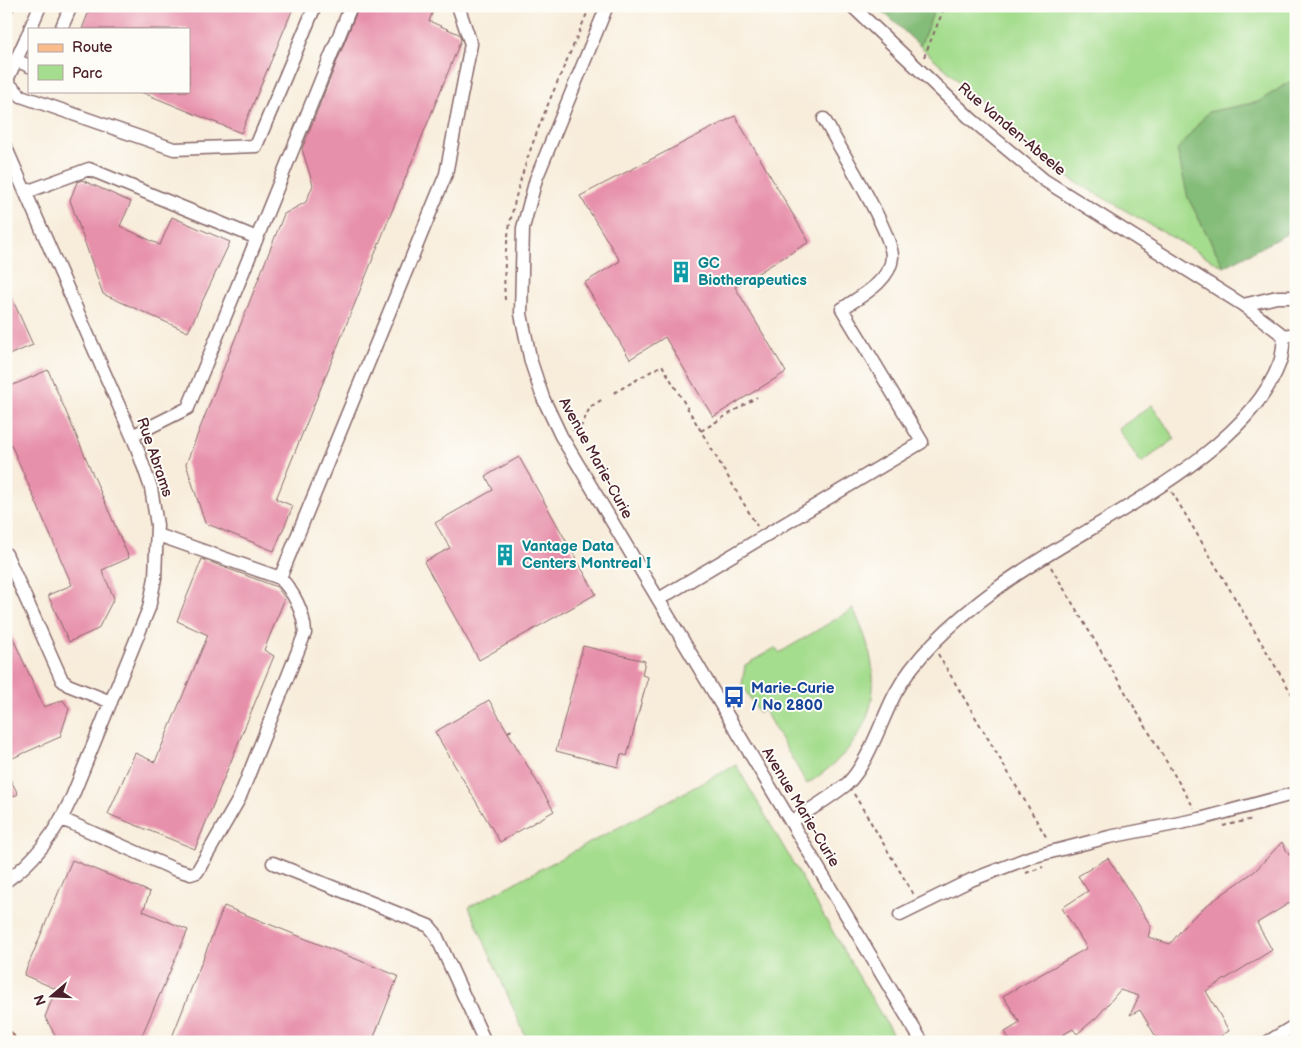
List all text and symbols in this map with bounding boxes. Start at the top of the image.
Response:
legend [28,28,190,92]
text: Route [72,38,113,57]
text: Parc [72,64,102,83]
street label: Rue Vanden-Abeele [954,79,1070,180]
place label: GC Biotherapeutics [698,254,807,290]
building icon: GC Biotherapeutics [668,259,694,285]
street label: Avenue Marie-Curie [554,394,637,522]
street label: Rue Abrams [132,415,177,500]
place label: Vantage Data Centers Montreal I [522,537,651,573]
building icon: Vantage Data Centers Montreal I [492,542,518,568]
place label: Marie-Curie / No 2800 [751,679,835,715]
bus stop icon: Marie-Curie / No 2800 [721,684,747,710]
street label: Avenue Marie-Curie [757,744,844,871]
north arrow [28,970,78,1020]
text: N [30,992,50,1008]

